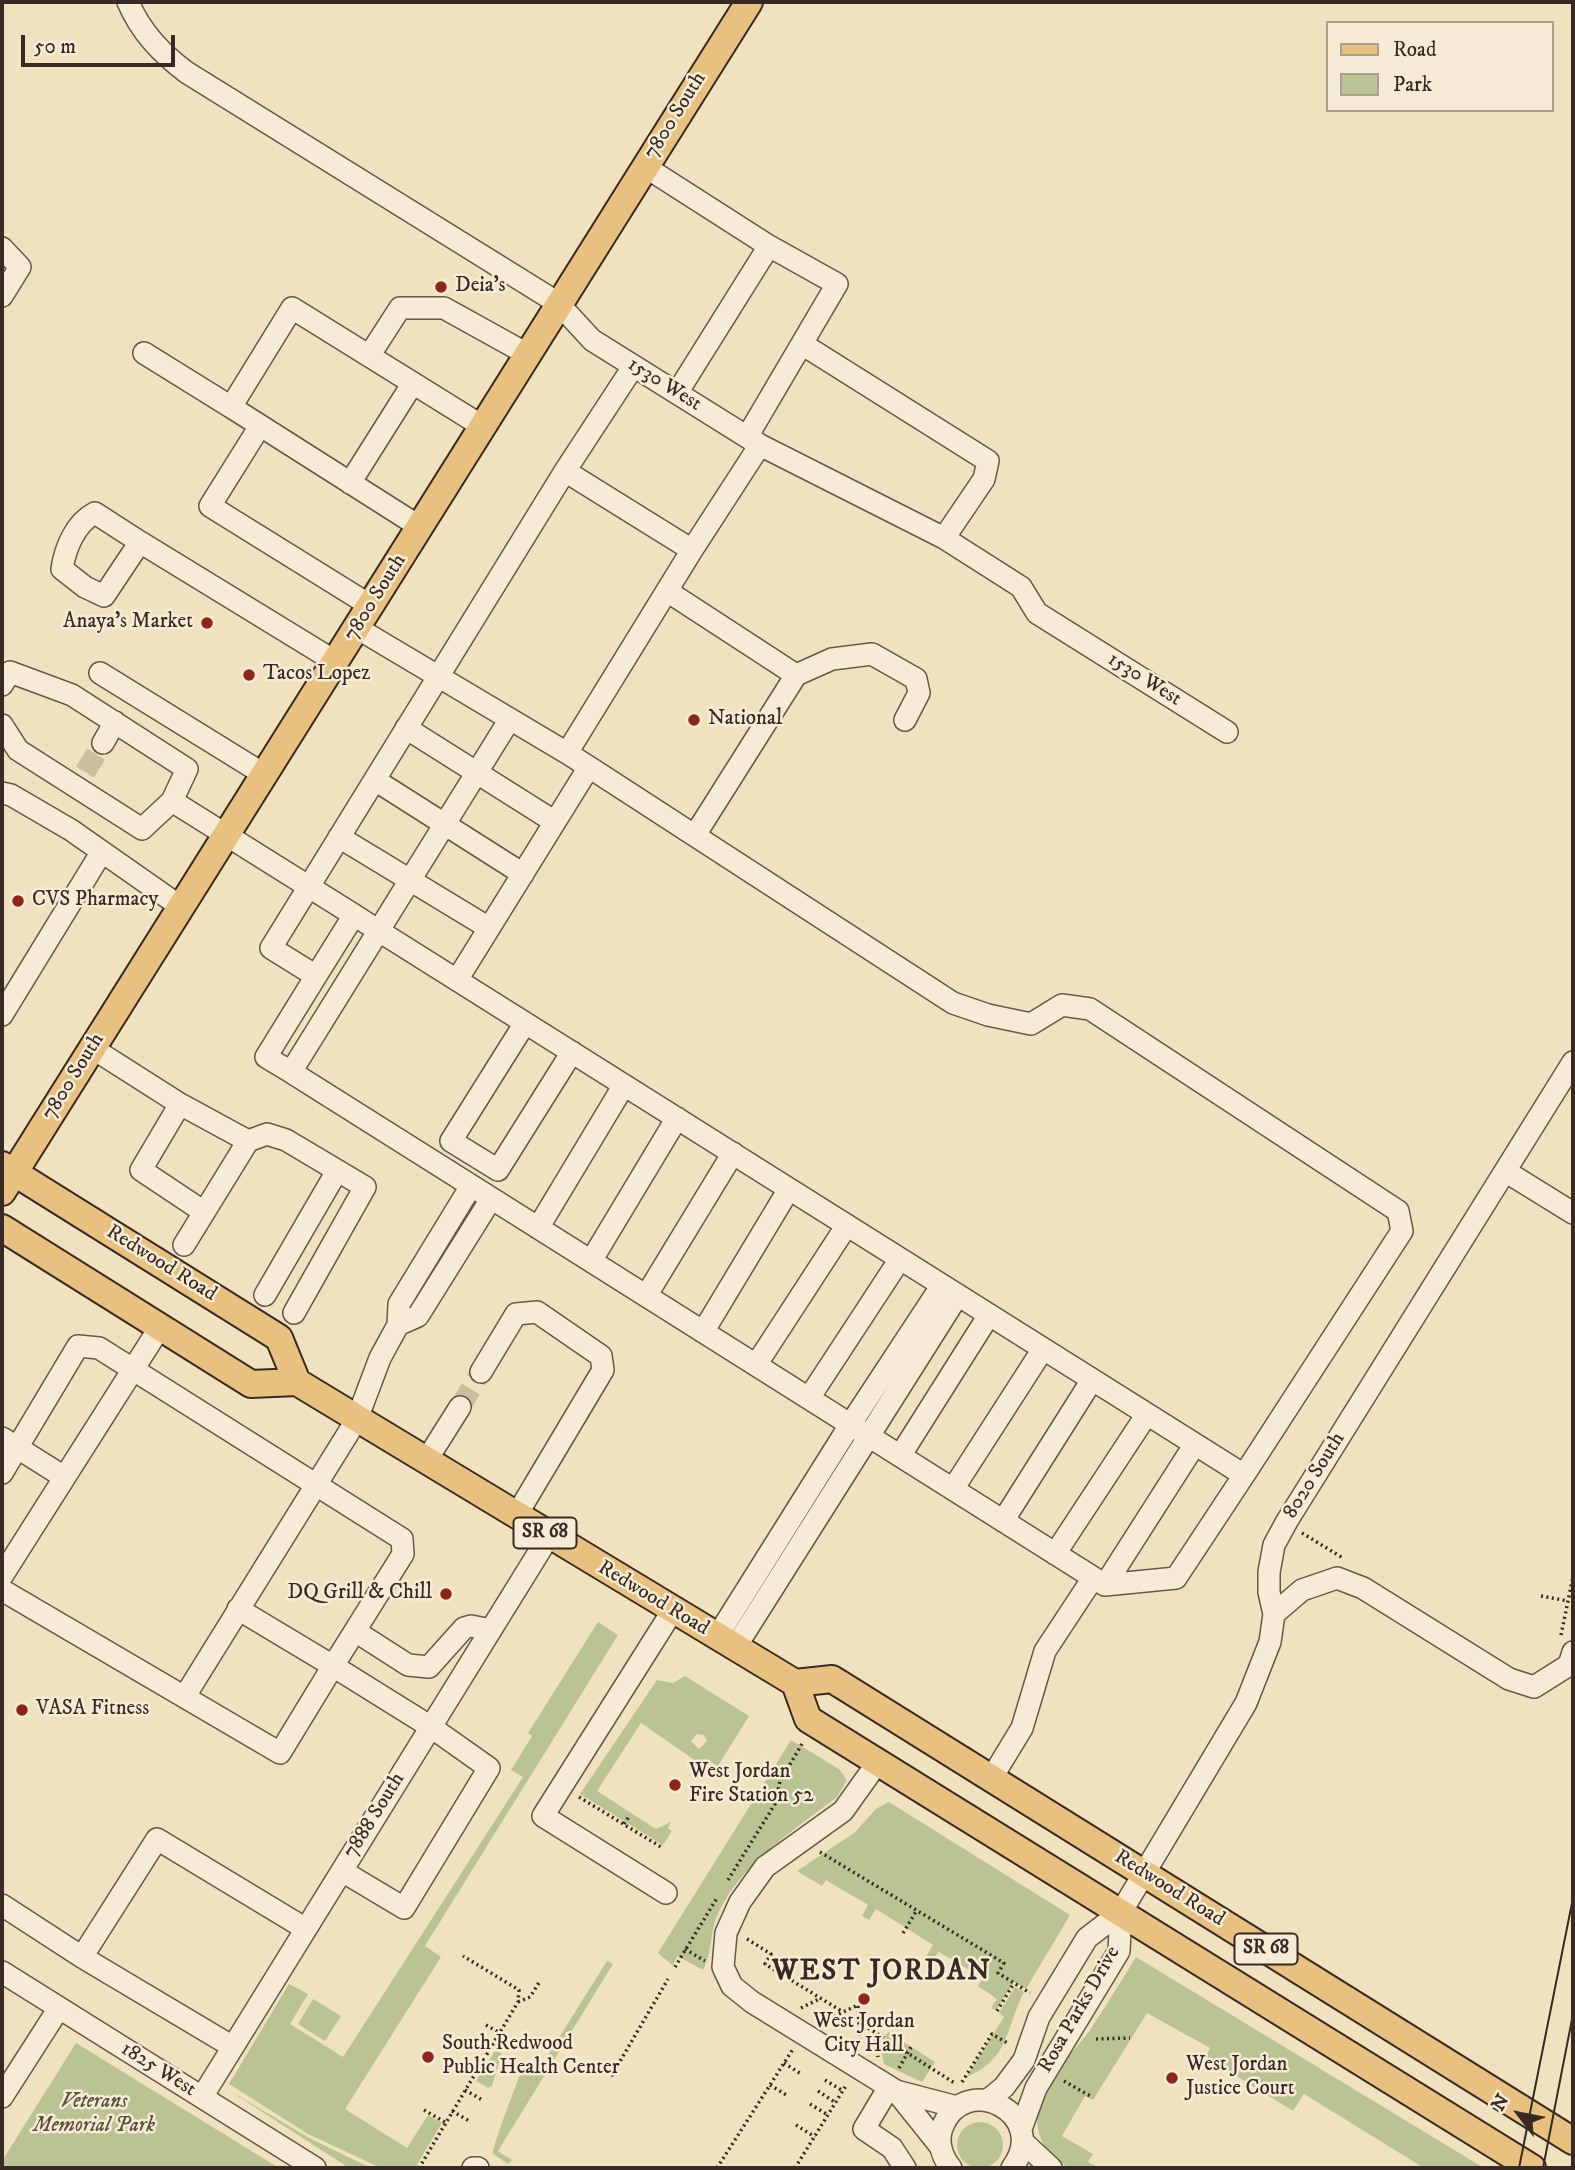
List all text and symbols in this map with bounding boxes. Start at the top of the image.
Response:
scale bar [24,21,178,65]
legend [1326,21,1554,112]
text: 50 m [34,34,76,60]
text: Road [1393,37,1437,63]
street label: 7800 South [639,68,713,164]
text: Park [1393,72,1432,98]
place label: Deia's [455,274,506,300]
marker: Deia's [433,279,449,295]
street label: 1530 West [622,353,706,417]
street label: 7800 South [339,550,413,646]
place label: Anaya's Market [63,610,193,636]
marker: Anaya's Market [199,615,215,631]
street label: 1530 West [1102,648,1186,712]
place label: Tacos Lopez [263,662,370,688]
marker: Tacos Lopez [241,667,257,683]
place label: National [708,707,782,733]
marker: National [686,712,702,728]
place label: CVS Pharmacy [32,888,158,914]
marker: CVS Pharmacy [10,893,26,909]
street label: 7800 South [37,1029,111,1125]
street label: Redwood Road [101,1220,221,1308]
street label: 8020 South [1279,1428,1351,1524]
road number: SR 68 [514,1518,576,1548]
street label: Redwood Road [593,1556,713,1642]
place label: DQ Grill & Chill [288,1581,432,1607]
marker: DQ Grill & Chill [438,1586,454,1602]
place label: VASA Fitness [36,1697,149,1723]
marker: VASA Fitness [14,1702,30,1718]
place label: West Jordan Fire Station 52 [689,1760,814,1810]
street label: 7888 South [339,1769,411,1863]
marker: West Jordan Fire Station 52 [667,1777,683,1793]
street label: Redwood Road [1109,1845,1229,1933]
road number: SR 68 [1234,1934,1298,1965]
street label: Rosa Parks Drive [1034,1942,1126,2078]
district label: WEST JORDAN [773,1956,991,1990]
marker: West Jordan City Hall [856,1991,872,2007]
place label: West Jordan City Hall [813,2010,915,2060]
place label: South Redwood Public Health Center [442,2032,619,2082]
street label: 1825 West [116,2037,200,2103]
marker: South Redwood Public Health Center [420,2049,436,2065]
place label: West Jordan Justice Court [1186,2053,1294,2103]
marker: West Jordan Justice Court [1164,2070,1180,2086]
north arrow [1484,2079,1554,2149]
park label: Veterans Memorial Park [33,2090,155,2140]
text: N [1487,2090,1515,2115]

